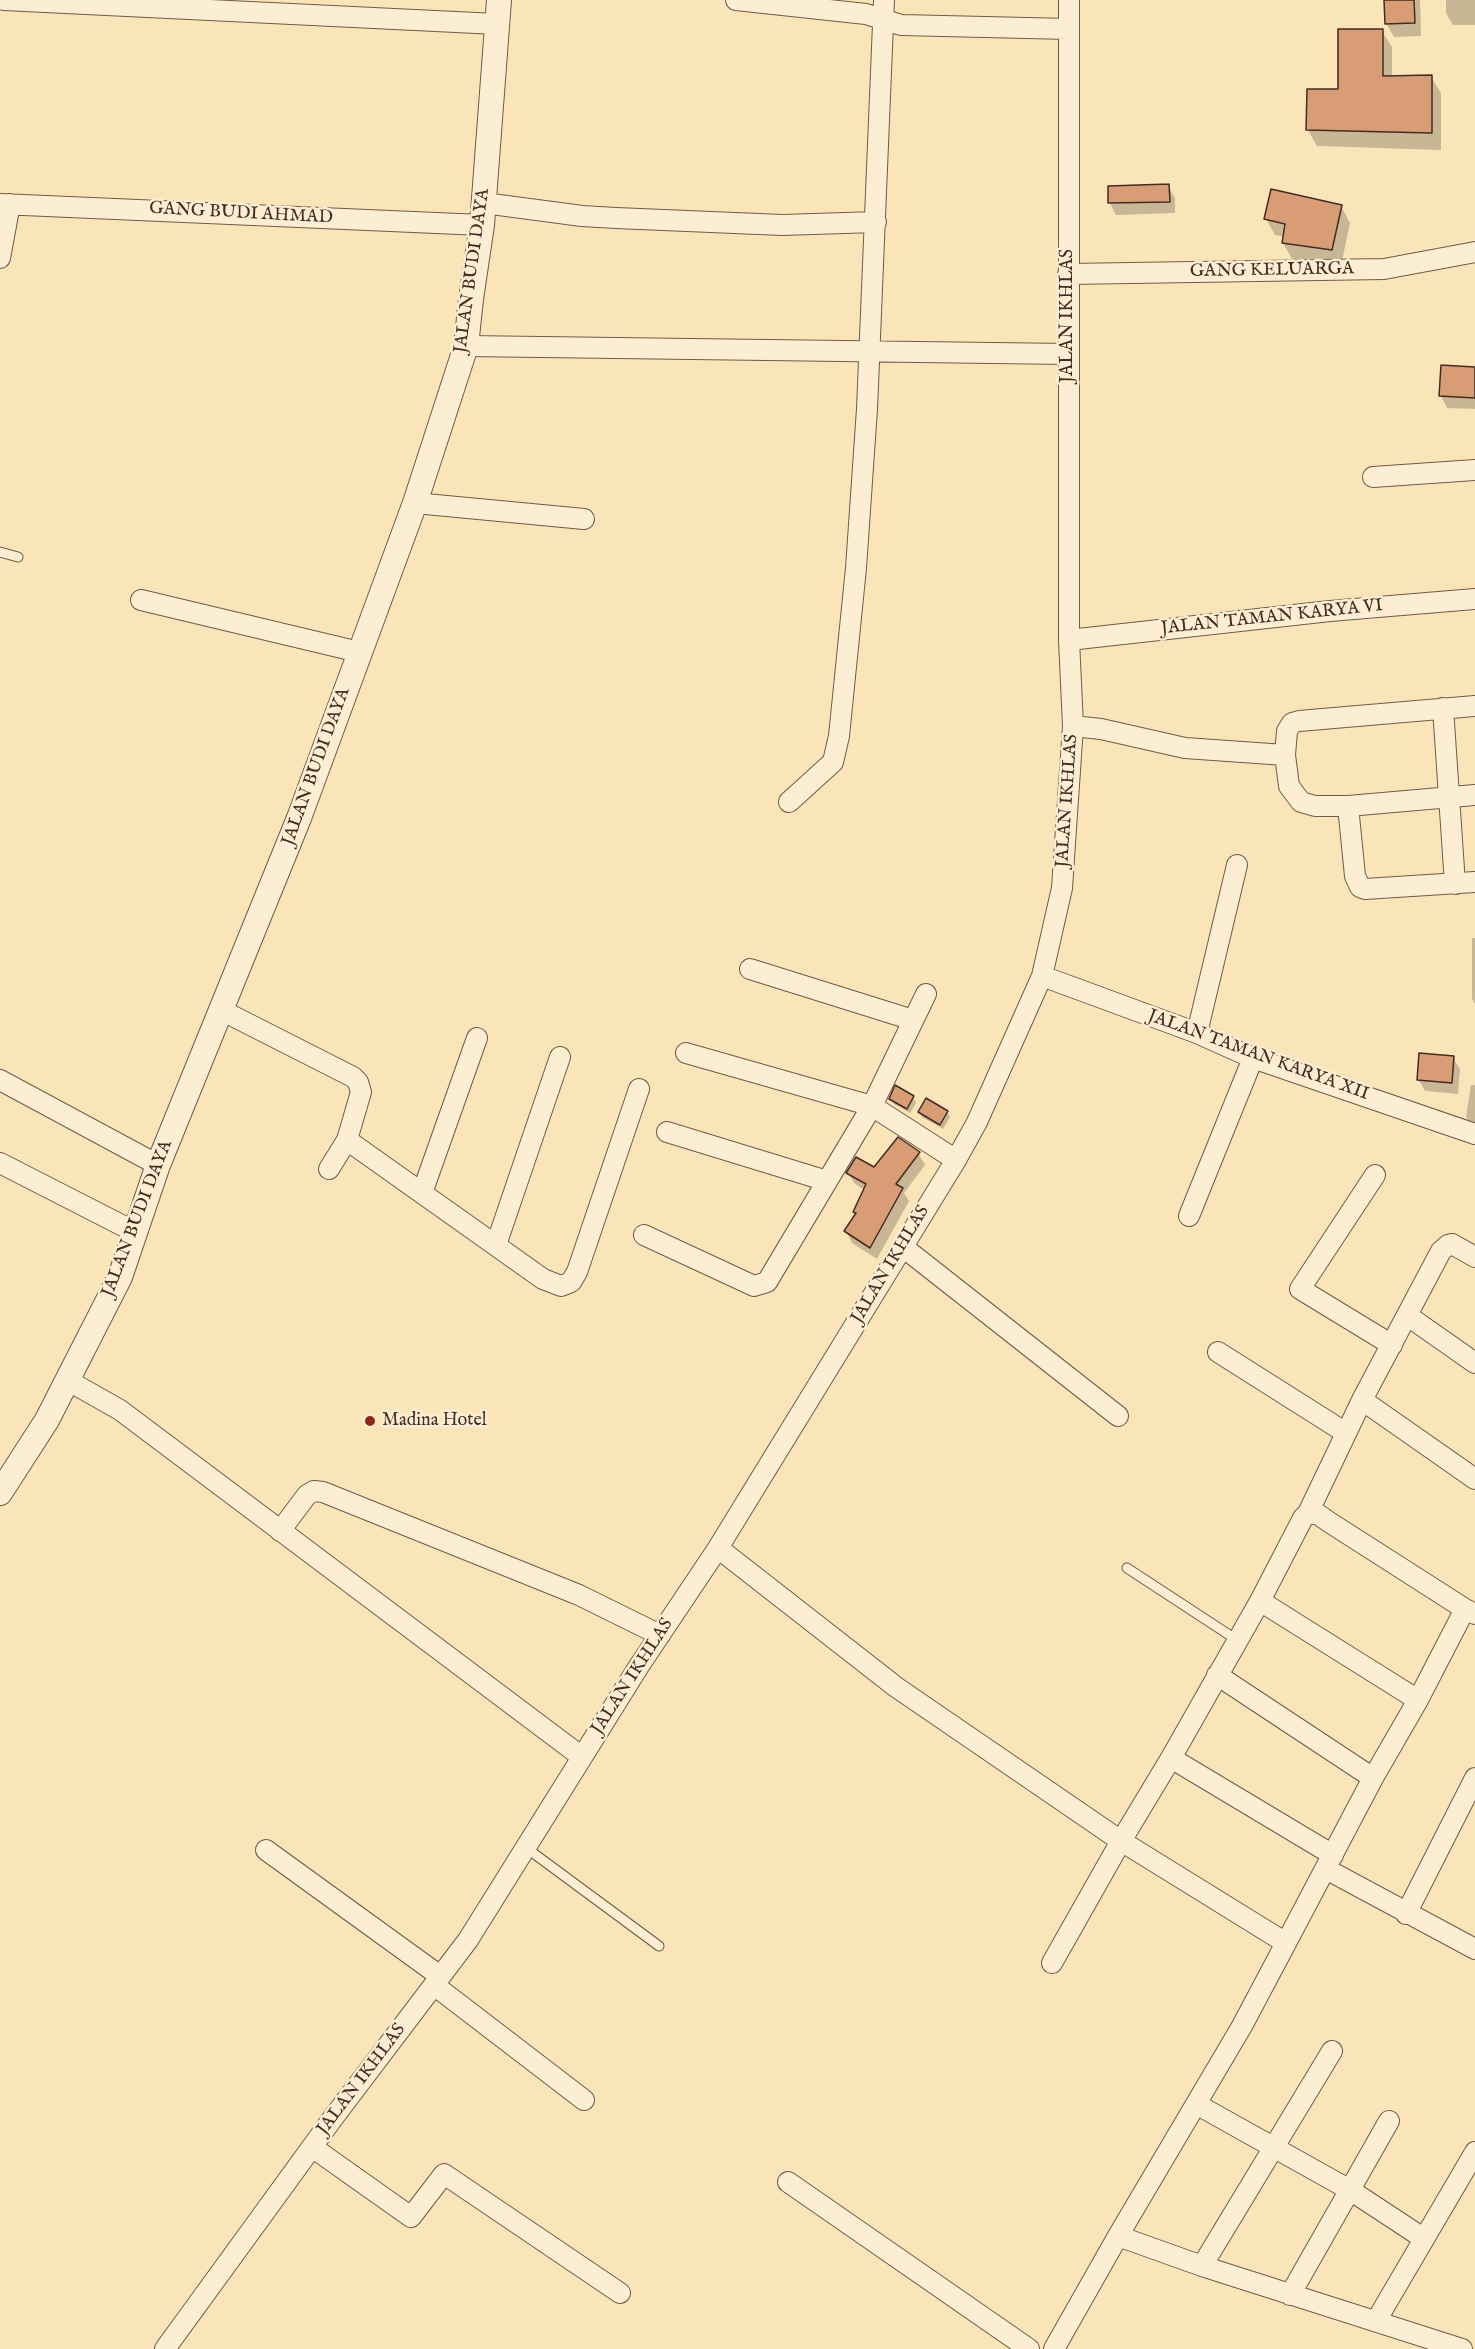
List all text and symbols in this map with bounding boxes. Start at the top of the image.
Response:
street label: JALAN BUDI DAYA [451,187,495,355]
street label: GANG BUDI AHMAD [149,198,333,230]
street label: JALAN IKHLAS [1057,249,1079,383]
street label: GANG KELUARGA [1190,259,1354,283]
street label: JALAN TAMAN KARYA VI [1160,596,1384,640]
street label: JALAN BUDI DAYA [278,685,356,849]
street label: JALAN IKHLAS [1053,733,1083,869]
street label: JALAN TAMAN KARYA XII [1145,1006,1371,1106]
street label: JALAN BUDI DAYA [98,1137,178,1301]
street label: JALAN IKHLAS [847,1202,935,1328]
place label: Madina Hotel [382,1410,487,1432]
marker: Madina Hotel [363,1414,377,1428]
street label: JALAN IKHLAS [587,1615,679,1739]
street label: JALAN IKHLAS [313,2020,411,2140]

